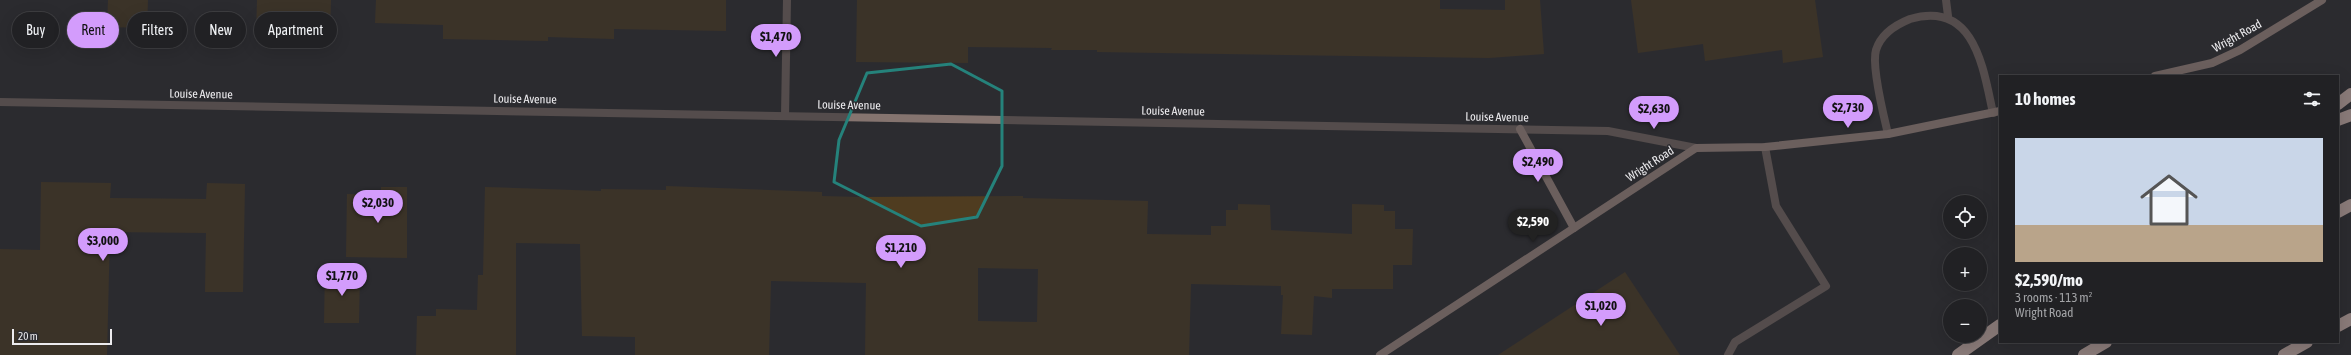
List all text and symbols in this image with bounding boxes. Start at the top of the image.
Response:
chip: Buy [12,12,59,48]
chip: Rent [67,12,119,48]
chip: Filters [127,12,187,48]
chip: New [195,12,246,48]
chip: Apartment [254,12,337,48]
street label: Wright Road [2210,17,2264,55]
pin: $1,470 [743,24,809,58]
text: $1,470 [760,29,792,44]
street label: Louise Avenue [169,86,233,102]
icon: filters [2301,88,2323,110]
text: 10 homes [2015,89,2076,109]
street label: Louise Avenue [493,91,557,107]
pin: $2,730 [1815,95,1881,129]
pin: $2,630 [1621,96,1687,130]
street label: Louise Avenue [817,97,881,113]
text: $2,730 [1832,100,1864,115]
text: $2,630 [1638,101,1670,116]
street label: Louise Avenue [1141,103,1205,119]
street label: Louise Avenue [1465,109,1529,125]
street label: Wright Road [1624,143,1676,185]
pin: $2,490 [1505,149,1571,183]
text: $2,490 [1522,154,1554,169]
icon: home [2133,164,2205,236]
pin: $2,030 [345,190,411,224]
text: $2,030 [362,195,394,210]
map controls [1943,195,1987,343]
button: locate [1943,195,1987,239]
pin: $2,590 [1500,209,1566,243]
text: $2,590 [1517,214,1549,229]
pin: $3,000 [70,228,136,262]
text: $3,000 [87,233,119,248]
pin: $1,210 [868,235,934,269]
text: $1,210 [885,240,917,255]
button: + [1943,247,1987,291]
pin: $1,770 [309,263,375,297]
text: $1,770 [326,268,358,283]
text: $2,590/mo [2015,270,2083,290]
text: 3 rooms · 113 m² [2015,290,2092,305]
pin: $1,020 [1568,293,1634,327]
text: $1,020 [1585,298,1617,313]
button: − [1943,299,1987,343]
text: Wright Road [2015,305,2074,320]
scale bar [12,327,112,346]
text: 20 m [18,330,38,342]

